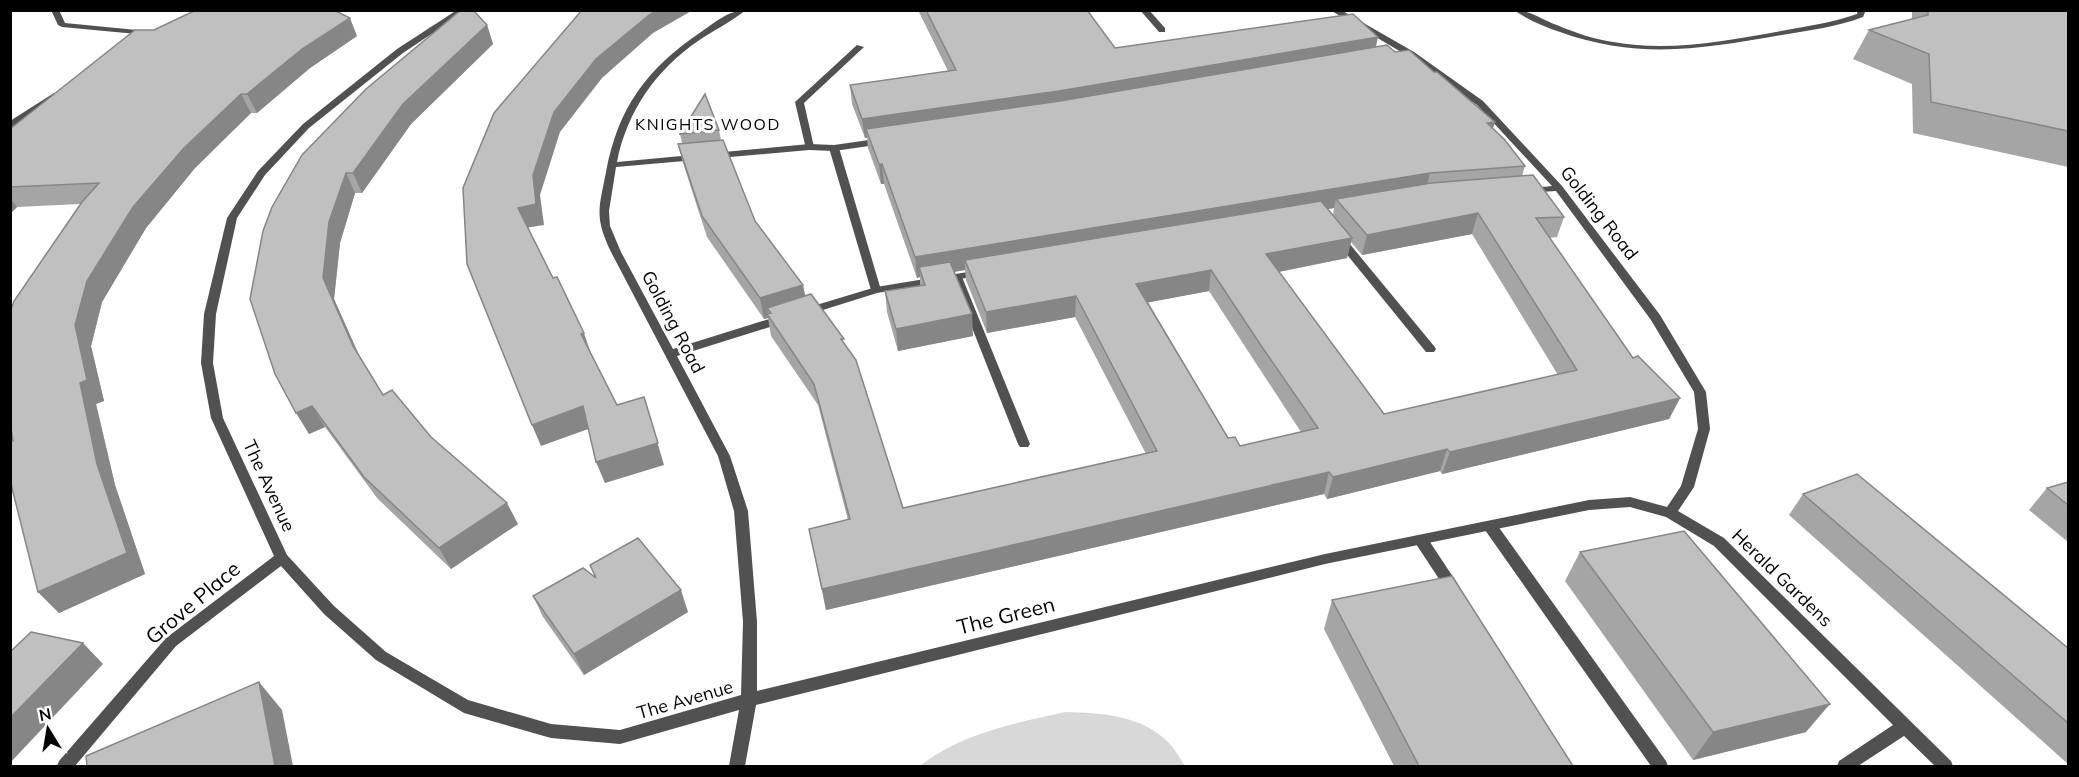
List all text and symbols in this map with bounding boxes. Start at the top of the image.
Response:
district label: KNIGHTS WOOD [635,114,781,134]
street label: Golding Road [1556,161,1643,264]
street label: Golding Road [637,266,710,377]
street label: The Avenue [238,436,301,535]
street label: Herald Gardens [1727,524,1838,631]
street label: Grove Place [140,555,245,649]
street label: The Green [954,590,1057,640]
street label: The Avenue [634,675,735,724]
north arrow [18,699,78,759]
text: N [37,703,53,725]

